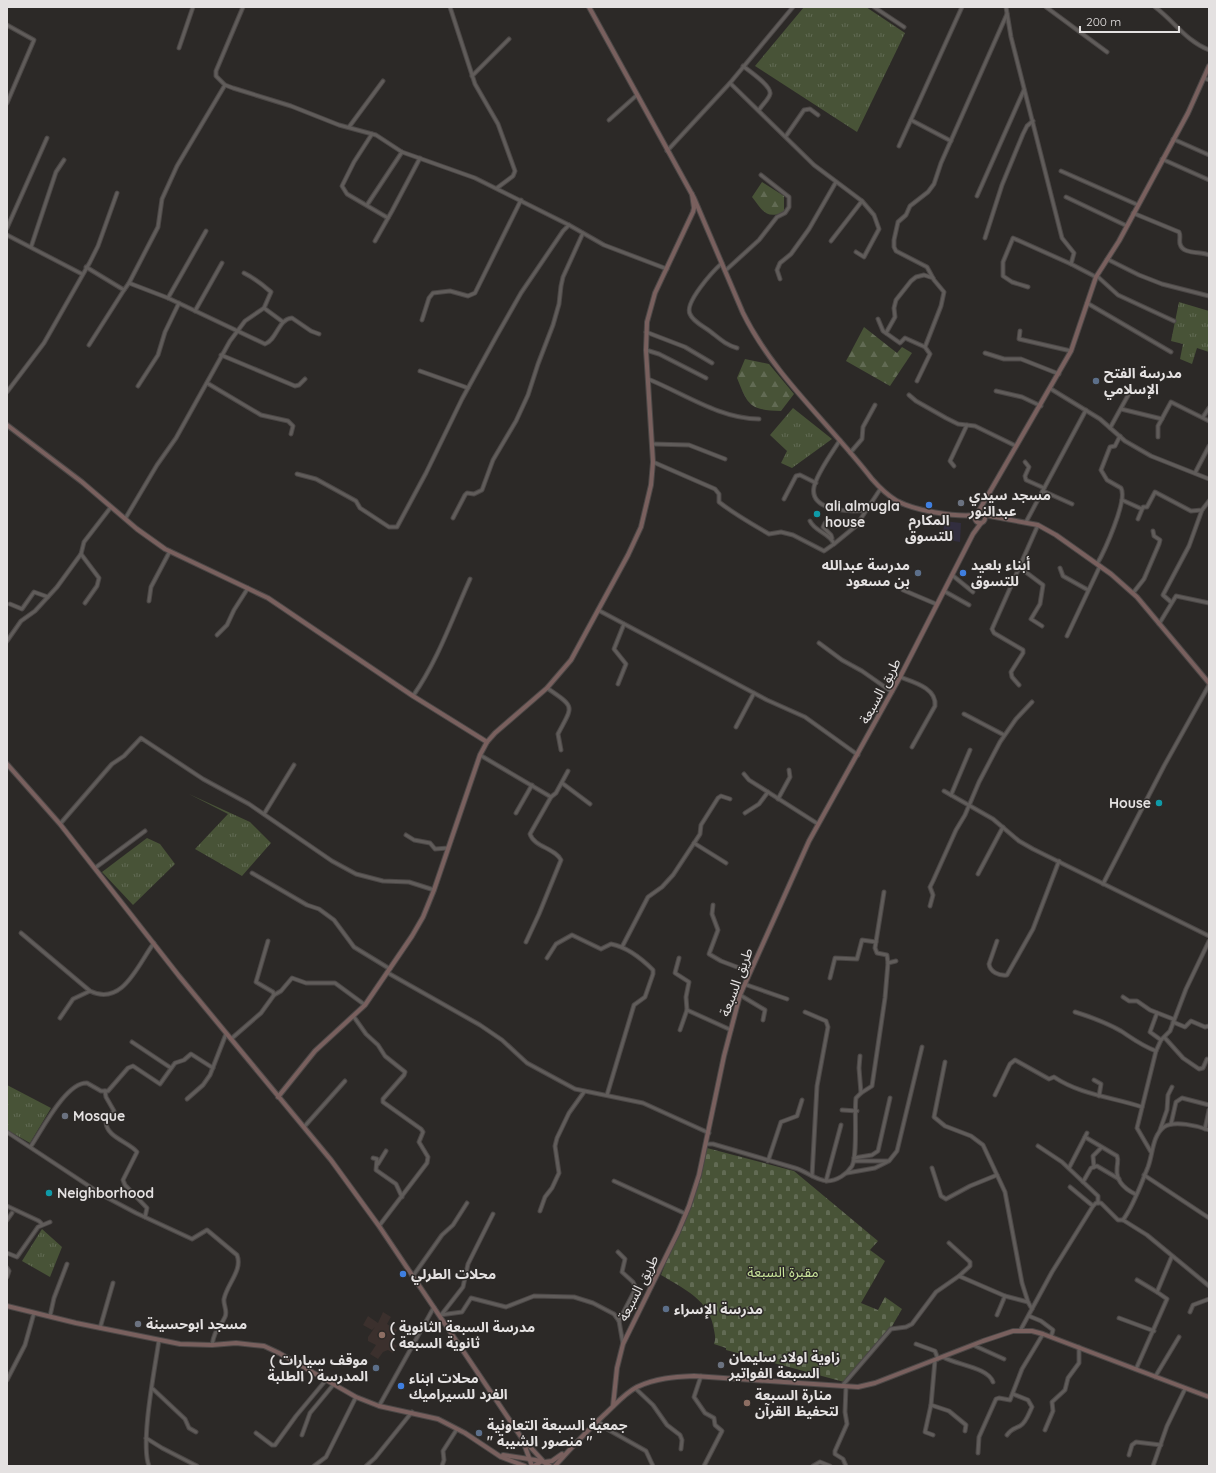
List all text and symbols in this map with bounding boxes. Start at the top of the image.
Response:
scale bar [1080,8,1179,34]
text: 200 m [1086,14,1121,29]
place label: مدرسة الفتح الإسلامي [1104,364,1182,400]
marker: مدرسة الفتح الإسلامي [1091,376,1101,386]
place label: مسجد سيدي عبدالنور [968,486,1051,520]
place label: ali almugla house [825,497,900,531]
marker: مسجد سيدي عبدالنور [956,498,966,508]
marker: المكارم للتسوق [924,500,934,510]
marker: ali almugla house [812,509,822,519]
place label: المكارم للتسوق [905,511,953,545]
place label: مدرسة عبدالله بن مسعود [822,556,910,590]
place label: أبناء بلعيد للتسوق [971,556,1030,590]
marker: مدرسة عبدالله بن مسعود [913,568,923,578]
marker: أبناء بلعيد للتسوق [958,568,968,578]
street label: طريق السبعة [855,655,906,727]
place label: House [1109,794,1151,812]
marker: House [1154,798,1164,808]
street label: طريق السبعة [715,945,758,1019]
place label: Mosque [73,1107,125,1125]
marker: Mosque [60,1111,70,1121]
place label: Neighborhood [57,1184,154,1202]
marker: Neighborhood [44,1188,54,1198]
street label: طريق السبعة [614,1252,663,1324]
park label: مقبرة السبعة [747,1263,819,1281]
place label: محلات الطرلي [411,1265,496,1285]
marker: محلات الطرلي [398,1269,408,1279]
place label: مدرسة الإسراء [674,1300,763,1319]
marker: مدرسة الإسراء [661,1304,671,1314]
place label: مسجد ابوحسينة [146,1315,247,1333]
place label: ( مدرسة السبعة الثانوية ( ثانوية السبعة [390,1318,535,1352]
marker: مسجد ابوحسينة [133,1319,143,1329]
marker: ( مدرسة السبعة الثانوية ( ثانوية السبعة [377,1330,387,1340]
place label: زاوية اولاد سليمان السبعة الفواتير [728,1348,840,1382]
place label: ( موقف سيارات المدرسة ( الطلبة [267,1351,368,1385]
marker: زاوية اولاد سليمان السبعة الفواتير [716,1360,726,1370]
marker: ( موقف سيارات المدرسة ( الطلبة [371,1363,381,1373]
place label: محلات ابناء الفرد للسيراميك [409,1369,508,1403]
marker: محلات ابناء الفرد للسيراميك [396,1381,406,1391]
place label: منارة السبعة لتحفيظ القرآن [755,1386,839,1420]
marker: منارة السبعة لتحفيظ القرآن [742,1398,752,1408]
place label: جمعية السبعة التعاونية " منصور الشيبة " [487,1416,628,1450]
marker: جمعية السبعة التعاونية " منصور الشيبة " [474,1428,484,1438]

